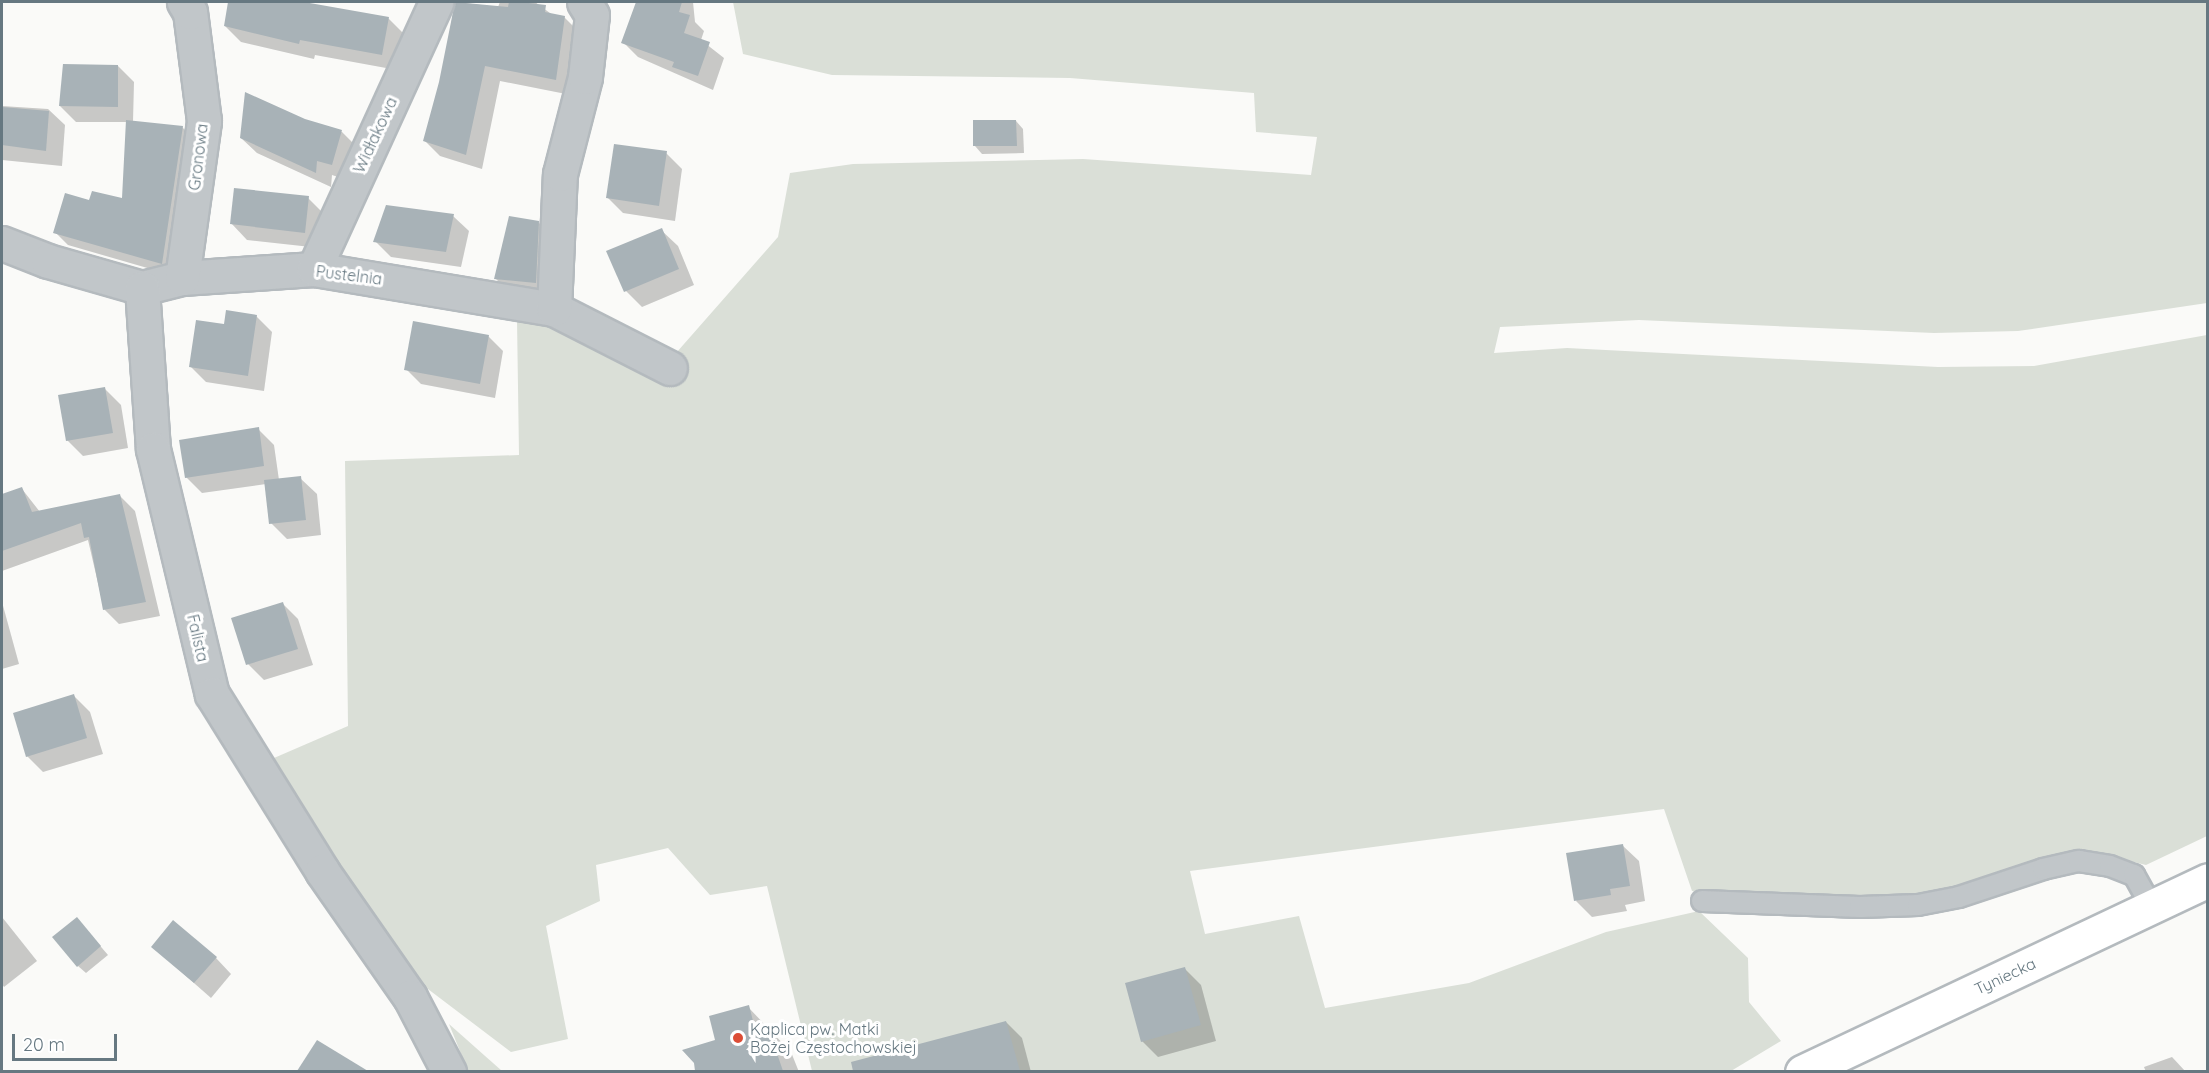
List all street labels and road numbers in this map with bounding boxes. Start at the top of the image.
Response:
street label: Widłakowa [349,94,401,176]
street label: Gronowa [184,122,212,192]
street label: Pustelnia [315,261,383,289]
street label: Falista [183,612,213,664]
street label: Tyniecka [1971,953,2039,999]

